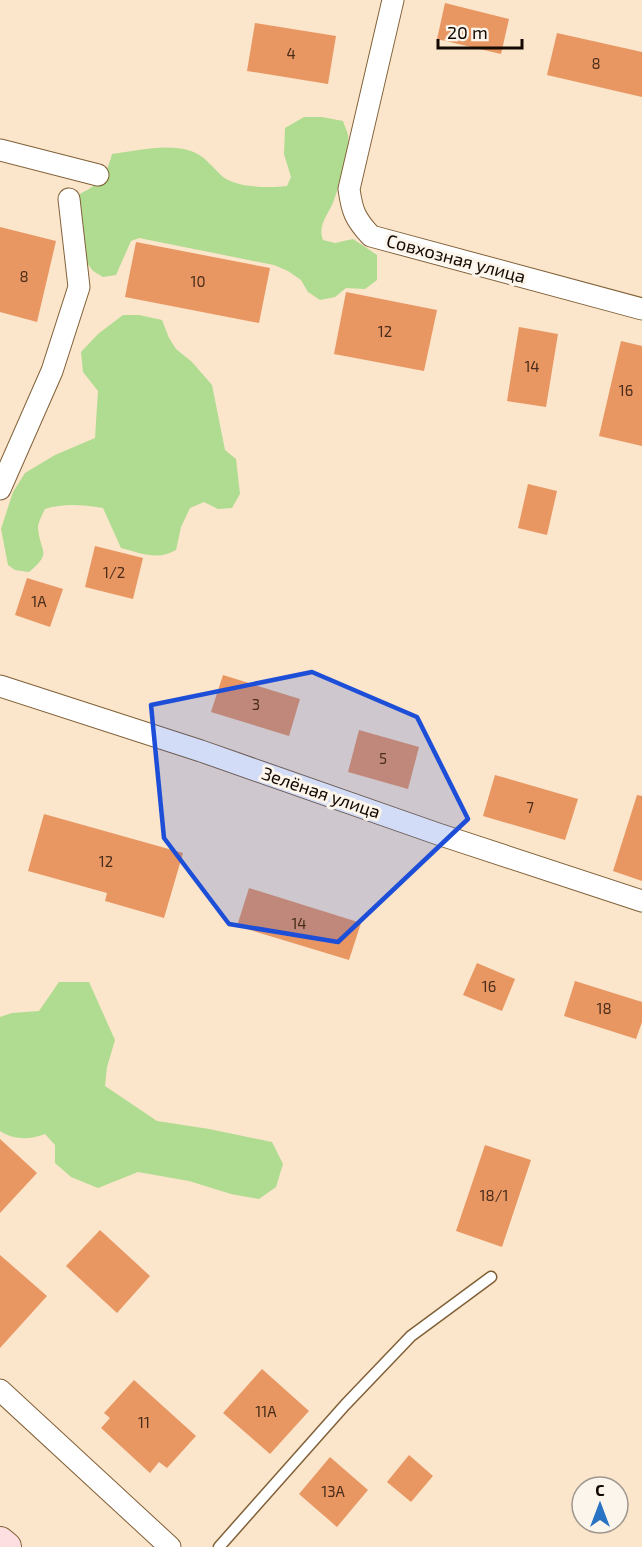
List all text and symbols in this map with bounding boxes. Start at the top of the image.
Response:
scale bar [438,12,522,50]
text: 20 m [447,21,488,43]
house number: 4 [286,44,296,62]
house number: 8 [591,54,601,72]
street label: Совхозная улица [384,229,528,287]
house number: 8 [19,267,29,285]
house number: 10 [190,272,206,290]
house number: 12 [378,322,392,340]
house number: 14 [524,357,540,375]
house number: 16 [619,381,633,399]
house number: 1/2 [103,563,125,581]
house number: 1А [31,592,47,610]
house number: 3 [252,695,260,713]
house number: 5 [379,749,387,767]
street label: Зелёная улица [259,761,383,823]
house number: 7 [526,798,534,816]
house number: 12 [99,852,113,870]
house number: 14 [291,914,307,932]
house number: 16 [482,977,496,995]
house number: 18 [596,999,612,1017]
house number: 18/1 [480,1186,508,1204]
house number: 11А [255,1402,277,1420]
house number: 11 [138,1413,150,1431]
north arrow [570,1475,630,1535]
text: С [595,1480,605,1499]
house number: 13А [321,1482,345,1500]

